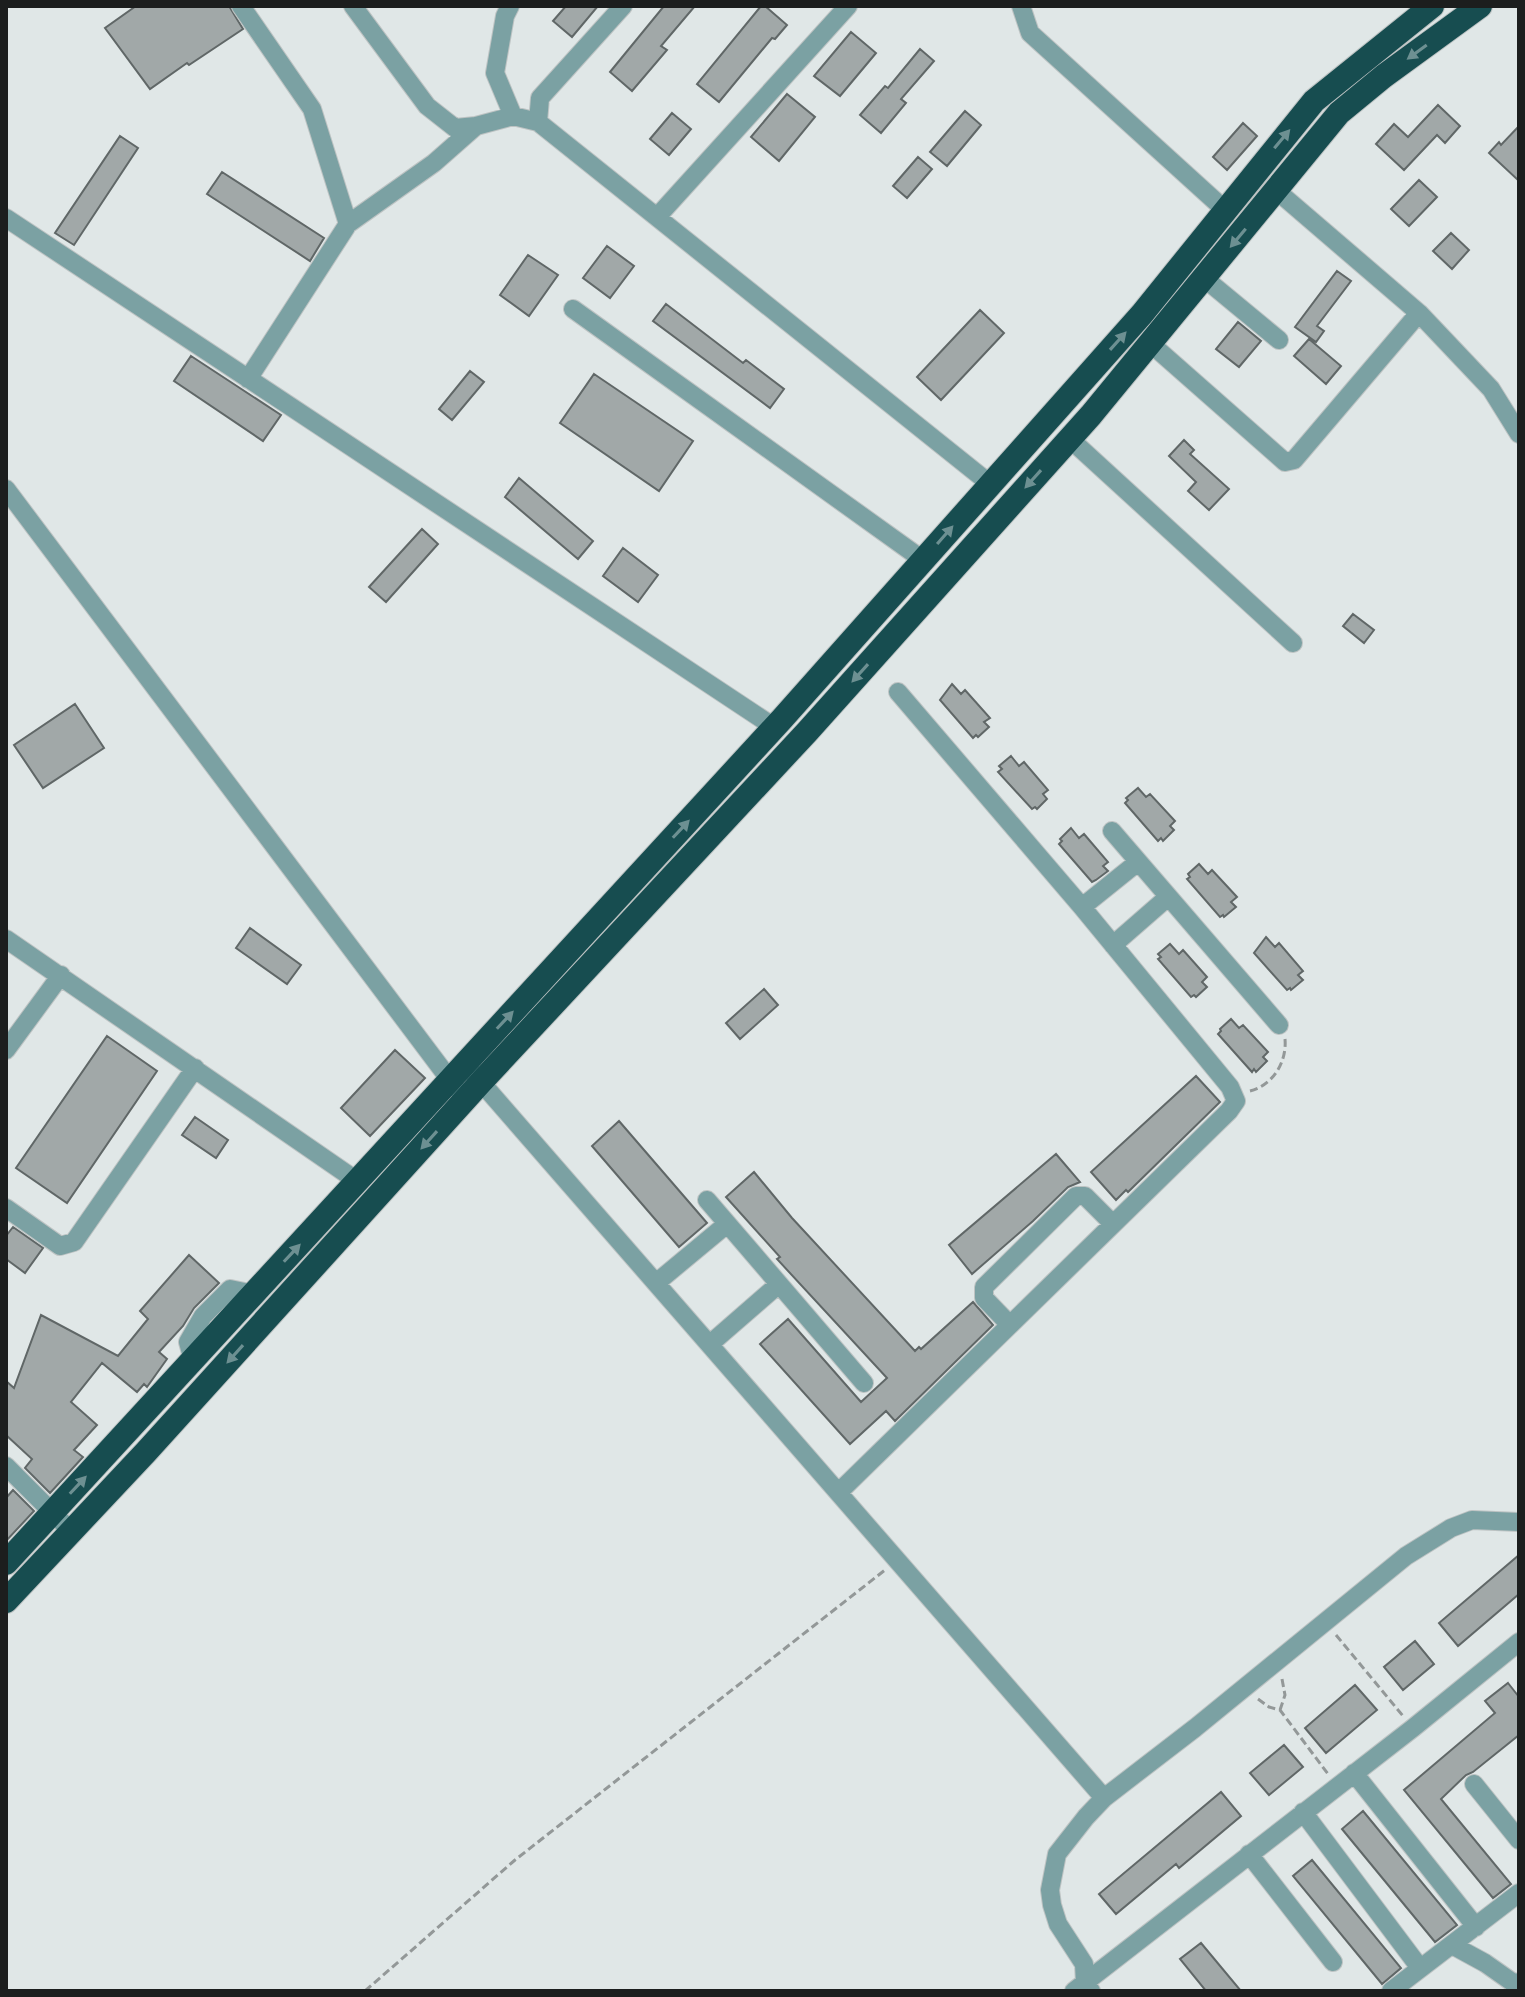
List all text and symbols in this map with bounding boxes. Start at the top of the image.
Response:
one-way arrow [1407,44,1428,59]
one-way arrow [1273,129,1290,149]
one-way arrow [1230,227,1247,247]
one-way arrow [1108,331,1126,350]
one-way arrow [1025,469,1043,488]
one-way arrow [936,525,953,545]
one-way arrow [852,663,870,682]
one-way arrow [672,819,690,838]
one-way arrow [496,1011,514,1030]
one-way arrow [420,1130,438,1149]
one-way arrow [282,1243,300,1262]
one-way arrow [227,1344,245,1363]
one-way arrow [68,1476,86,1495]

